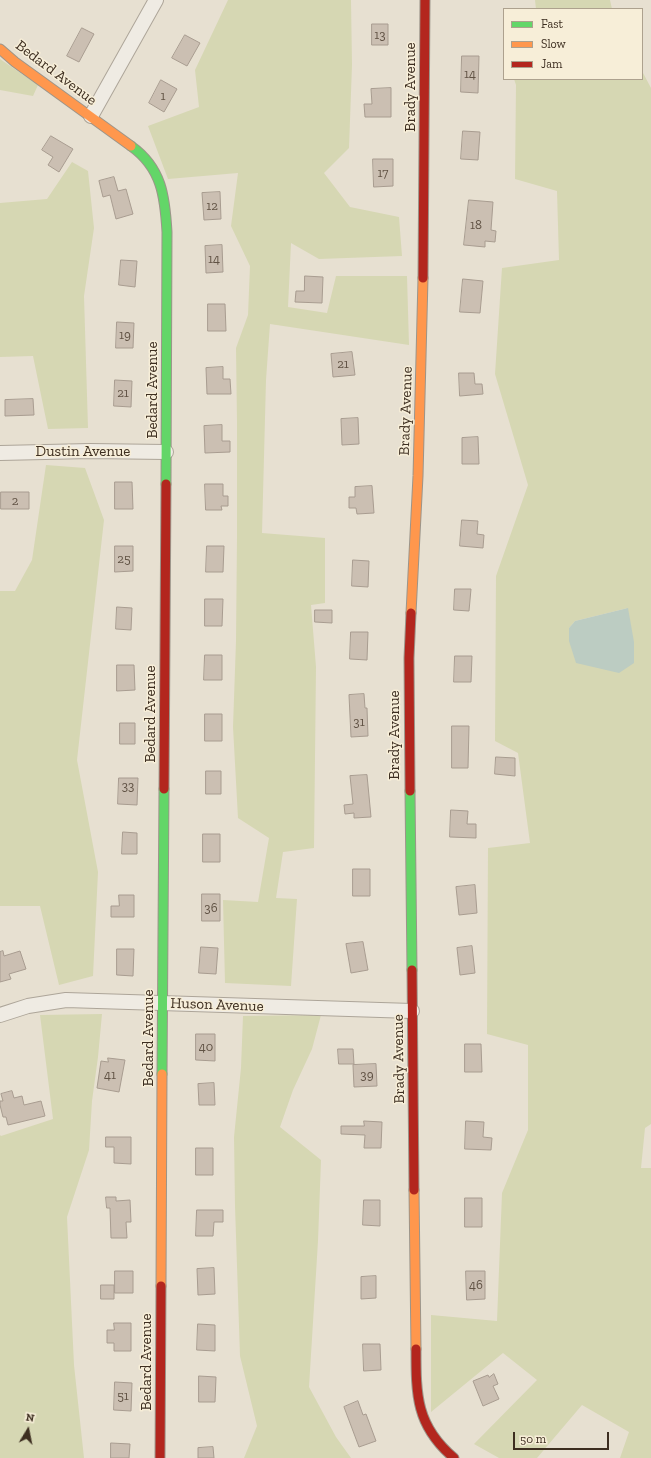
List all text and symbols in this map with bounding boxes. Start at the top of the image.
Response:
legend [503,8,643,80]
text: Fast [541,17,563,31]
house number: 13 [374,27,386,43]
street label: Bedard Avenue [12,37,100,109]
text: Slow [541,37,566,51]
street label: Brady Avenue [402,42,420,132]
text: Jam [541,57,562,71]
house number: 14 [464,66,476,82]
house number: 1 [160,88,166,104]
house number: 17 [378,165,388,181]
house number: 12 [206,198,218,214]
house number: 18 [470,217,482,233]
house number: 14 [208,251,220,267]
house number: 19 [119,327,131,343]
street label: Bedard Avenue [144,341,162,439]
house number: 21 [337,356,349,372]
street label: Brady Avenue [395,366,417,456]
house number: 21 [117,385,129,401]
street label: Dustin Avenue [36,443,130,461]
house number: 2 [12,493,18,509]
house number: 25 [117,551,131,567]
street label: Bedard Avenue [142,665,160,763]
street label: Brady Avenue [386,690,404,780]
house number: 31 [353,714,365,730]
house number: 33 [122,778,134,794]
house number: 36 [204,900,218,916]
street label: Bedard Avenue [140,989,158,1087]
street label: Huson Avenue [170,994,264,1016]
street label: Brady Avenue [389,1014,409,1104]
house number: 40 [199,1039,213,1055]
house number: 41 [104,1067,116,1083]
house number: 39 [360,1067,374,1083]
house number: 46 [469,1277,483,1293]
street label: Bedard Avenue [138,1313,156,1411]
house number: 51 [117,1388,129,1404]
north arrow [8,1410,48,1450]
text: N [25,1411,35,1425]
scale bar [515,1424,611,1450]
text: 50 m [520,1432,546,1446]

